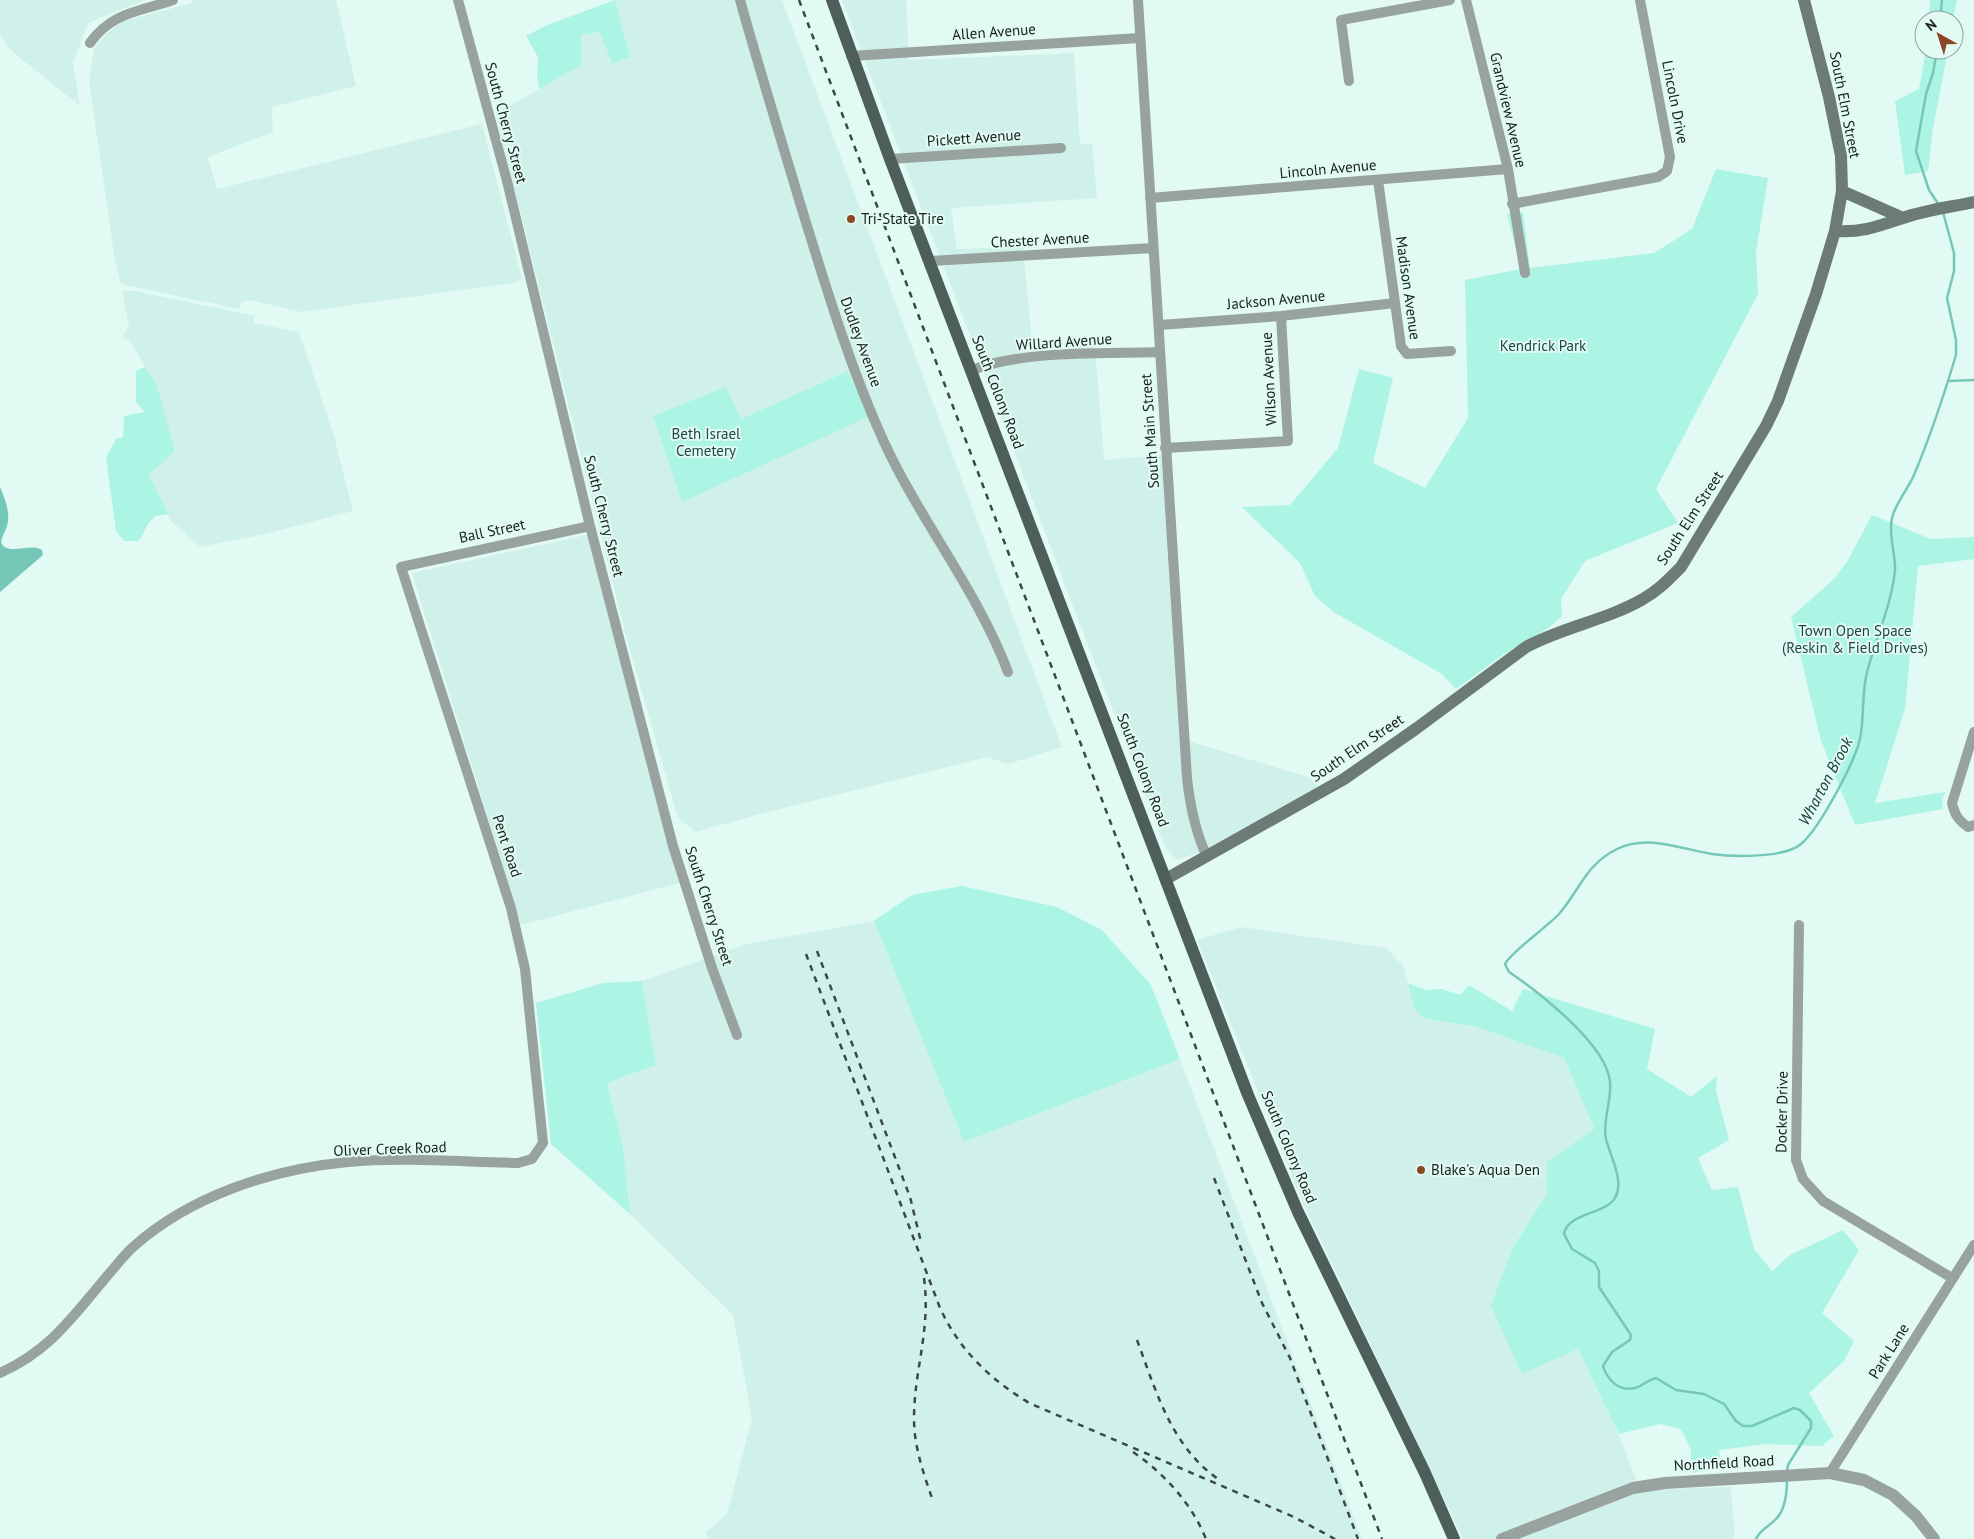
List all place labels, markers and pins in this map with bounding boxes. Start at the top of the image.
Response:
place label: Tri-State Tire [861,209,944,228]
marker: Tri-State Tire [845,213,857,225]
place label: Blake's Aqua Den [1431,1160,1540,1179]
marker: Blake's Aqua Den [1415,1164,1427,1176]

